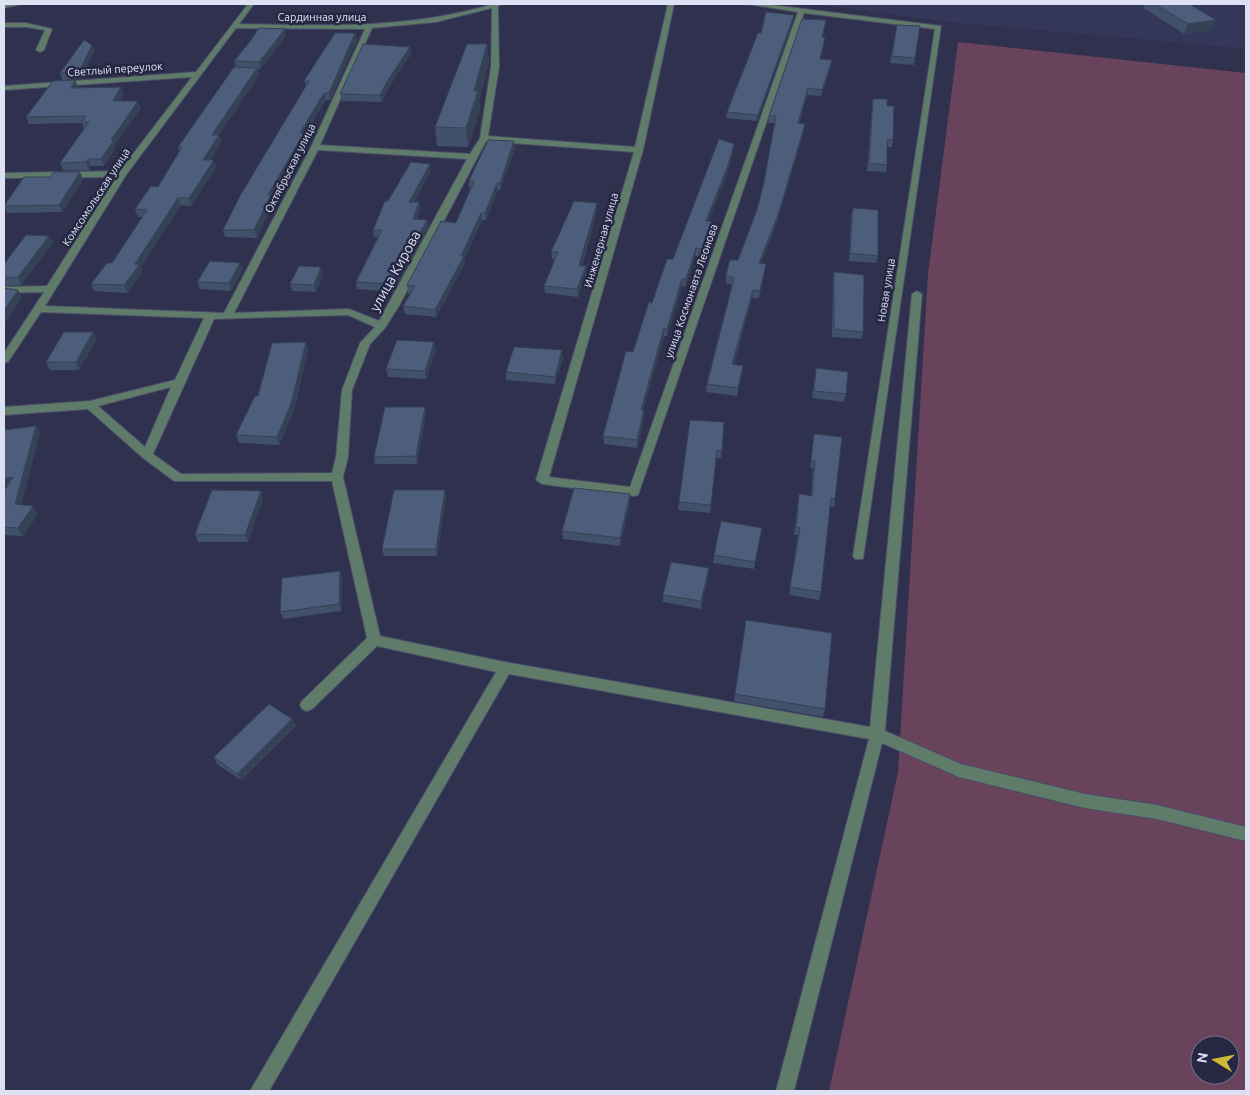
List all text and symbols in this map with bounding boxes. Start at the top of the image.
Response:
street label: Сардинная улица [278,11,366,23]
street label: Светлый переулок [67,60,163,78]
street label: Октябрьская улица [262,121,318,215]
street label: Комсомольская улица [60,146,132,248]
street label: Инженерная улица [582,191,620,289]
street label: улица Космонавта Леонова [662,222,720,360]
street label: улица Кирова [366,228,424,314]
street label: Новая улица [875,257,897,323]
north arrow [1190,1035,1240,1085]
text: N [1193,1051,1211,1064]

